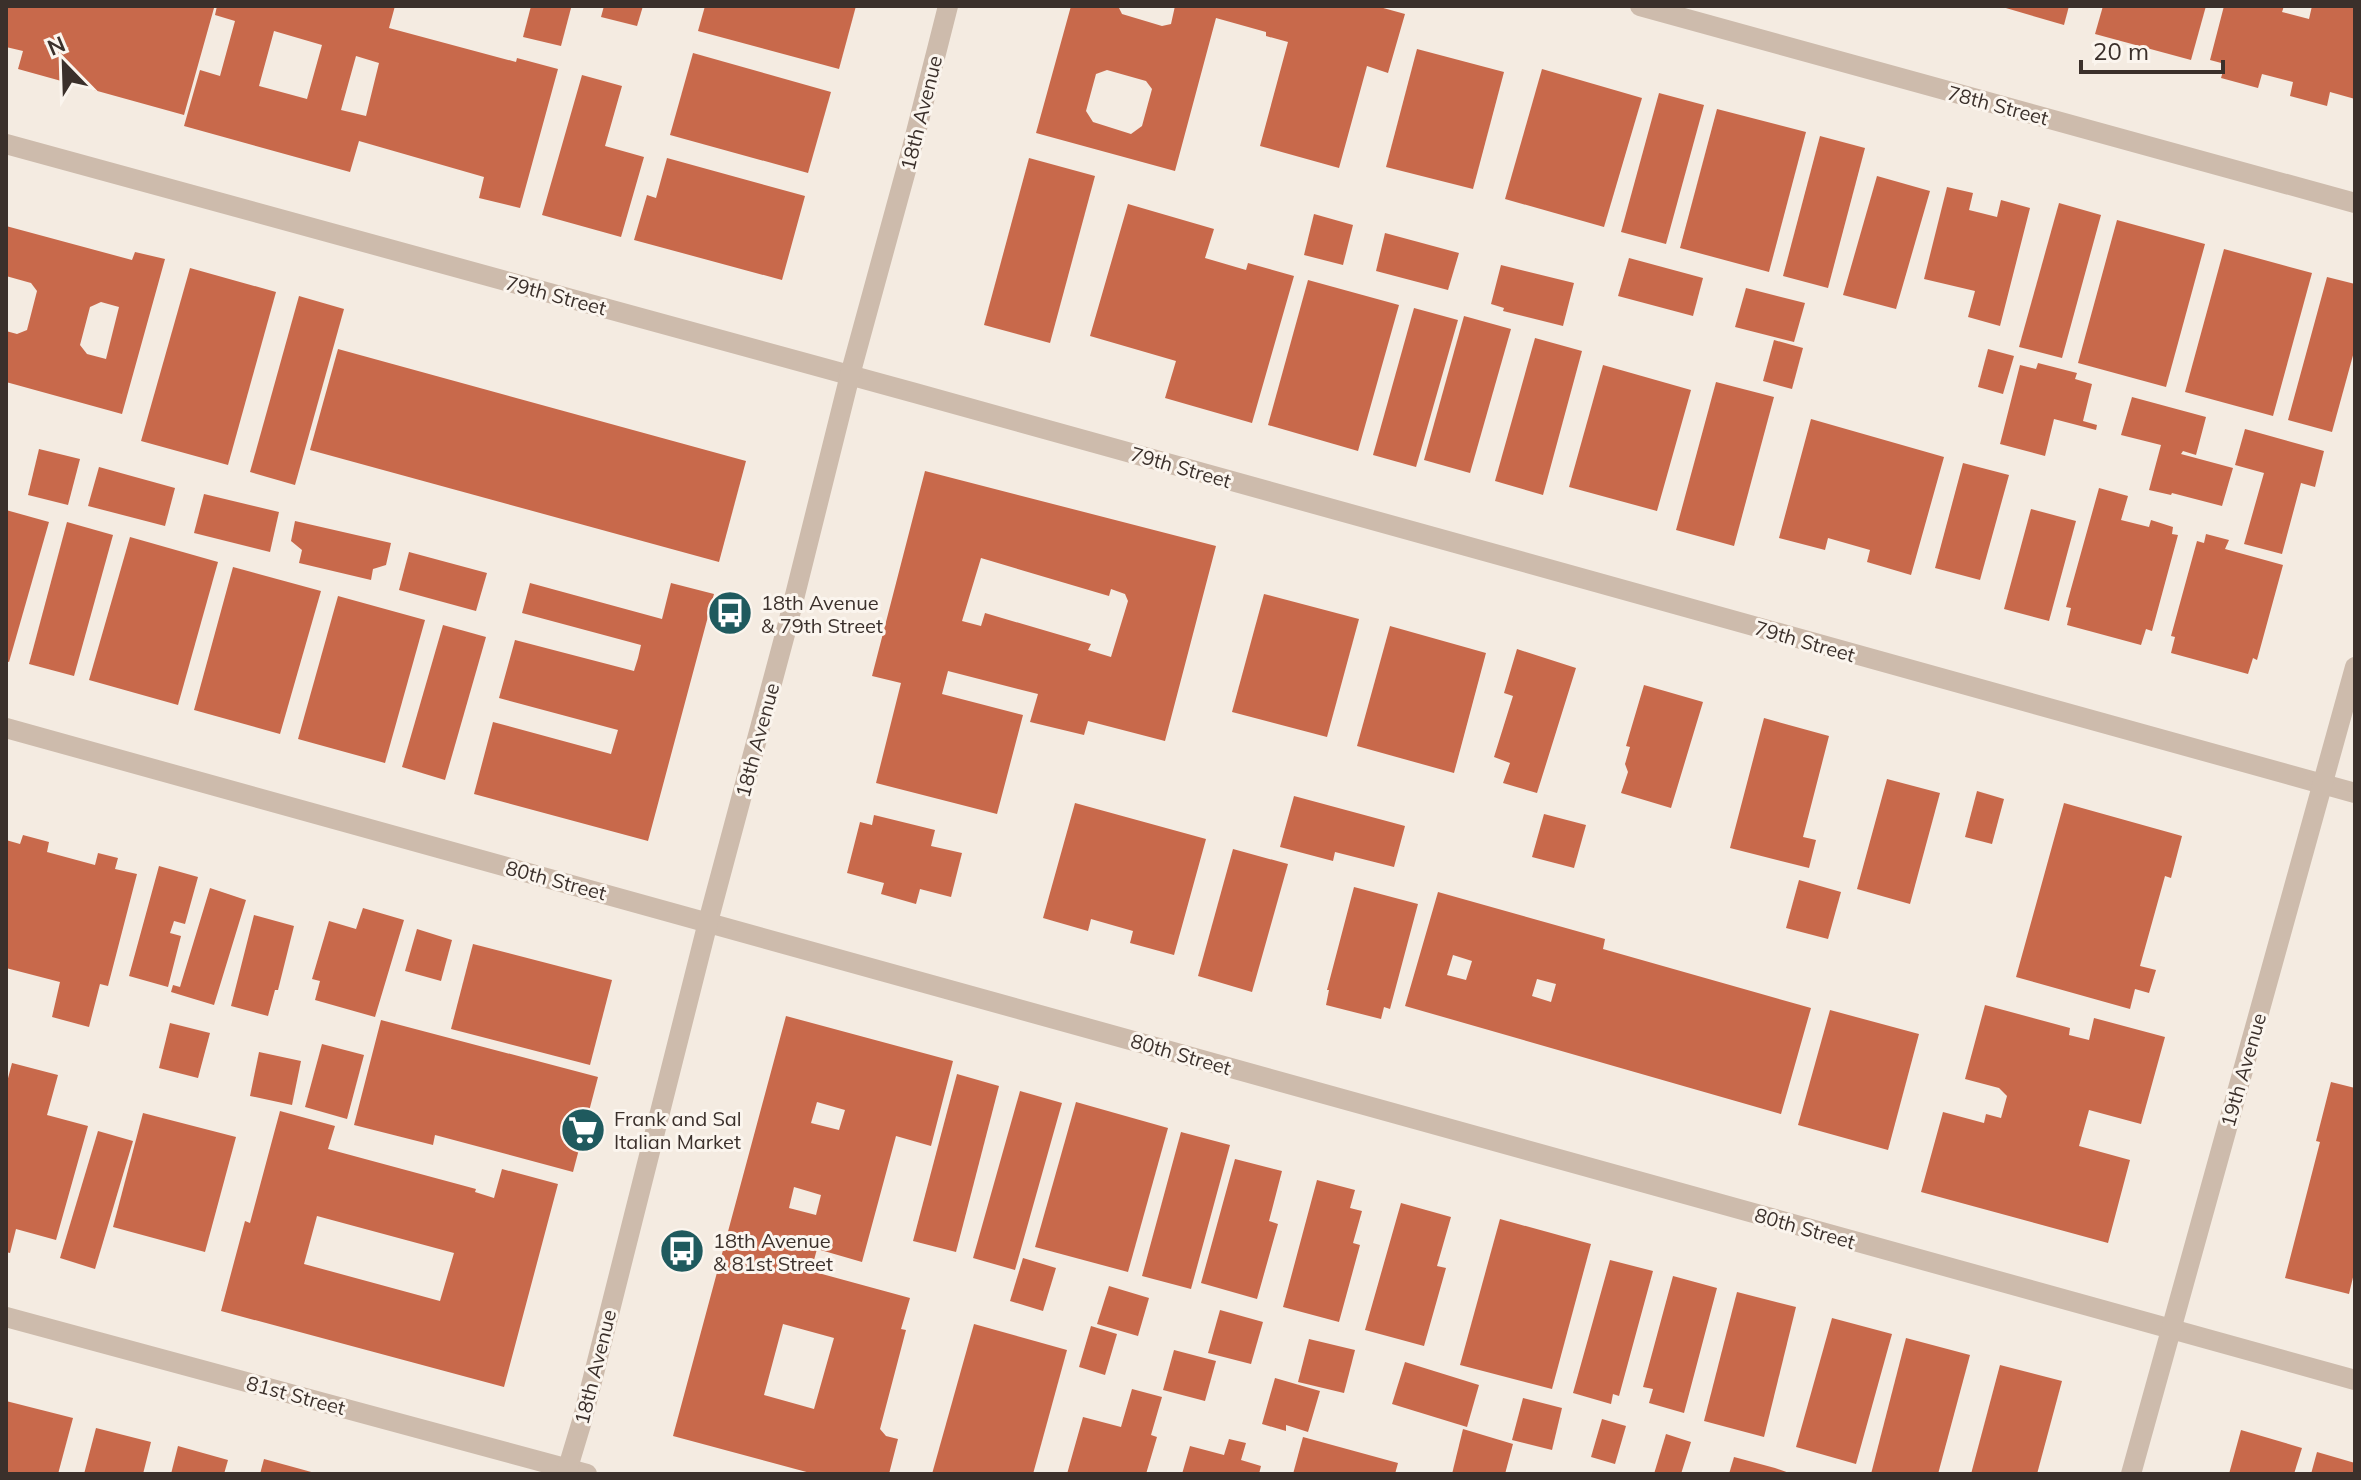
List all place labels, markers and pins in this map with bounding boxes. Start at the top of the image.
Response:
bus stop icon: 18th Avenue & 79th Street [706,589,754,637]
place label: 18th Avenue & 79th Street [761,590,883,638]
supermarket icon: Frank and Sal Italian Market [559,1106,607,1154]
place label: Frank and Sal Italian Market [614,1106,742,1154]
bus stop icon: 18th Avenue & 81st Street [658,1227,706,1275]
place label: 18th Avenue & 81st Street [713,1228,833,1276]

